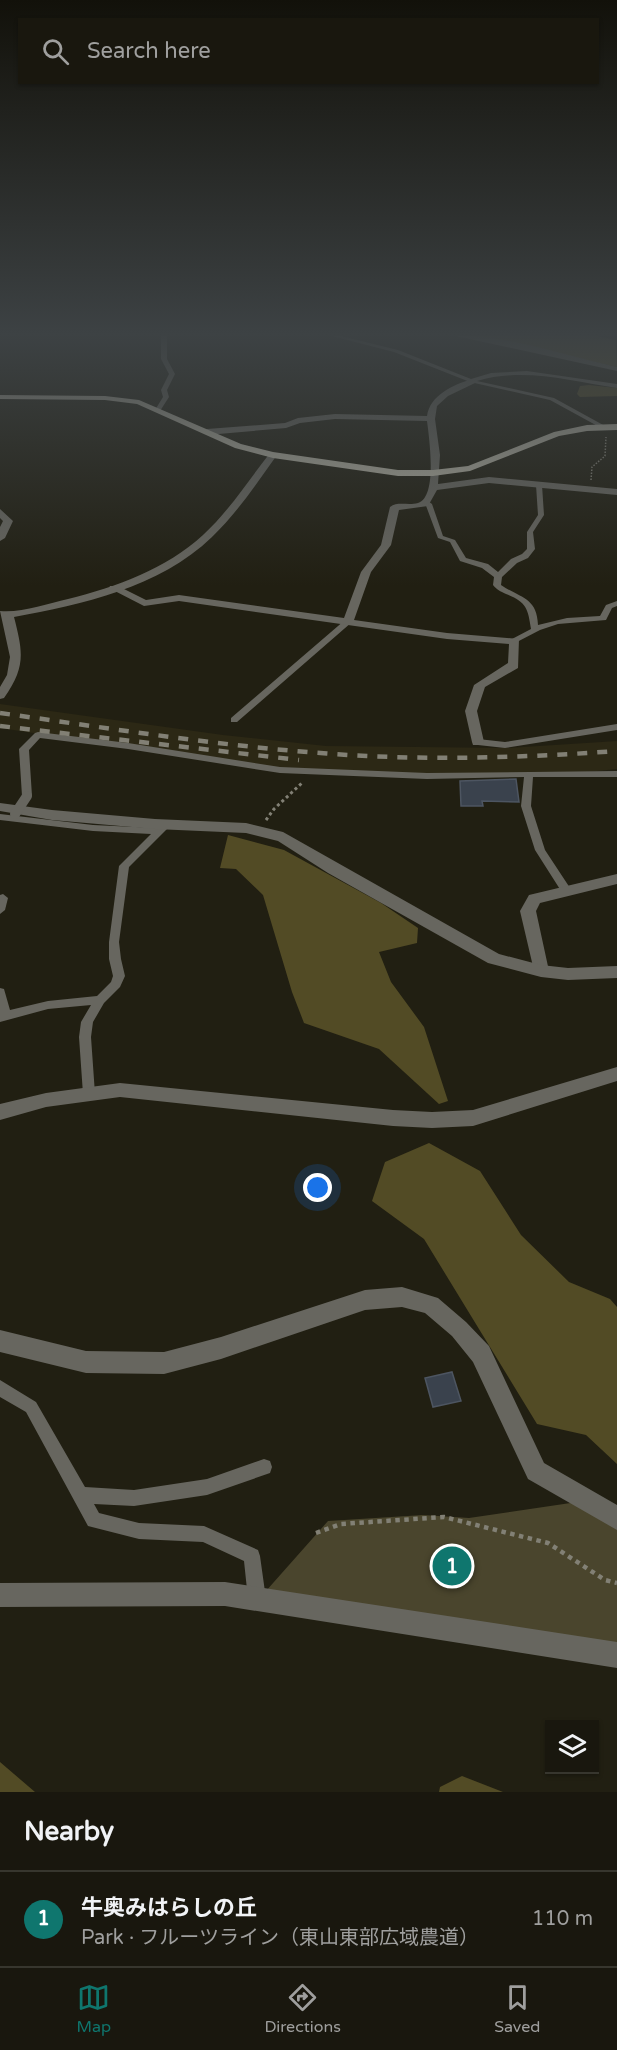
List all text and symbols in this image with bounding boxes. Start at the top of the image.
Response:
search box [18,18,599,84]
icon: search [39,35,72,68]
text: Search here [87,38,211,64]
your location [303,1173,332,1202]
pin: 1 [432,1544,472,1588]
map controls [545,1720,599,1774]
button: layers [545,1720,599,1774]
text: Nearby [24,1816,114,1847]
text: 牛奥みはらしの丘 [81,1895,257,1921]
text: 1 [37,1907,50,1931]
text: 110 m [532,1907,593,1931]
text: Park · フルーツライン（東山東部広域農道） [81,1926,479,1950]
tab: Map [77,1981,111,2037]
tab: Directions [264,1981,341,2037]
tab: Saved [494,1981,540,2037]

